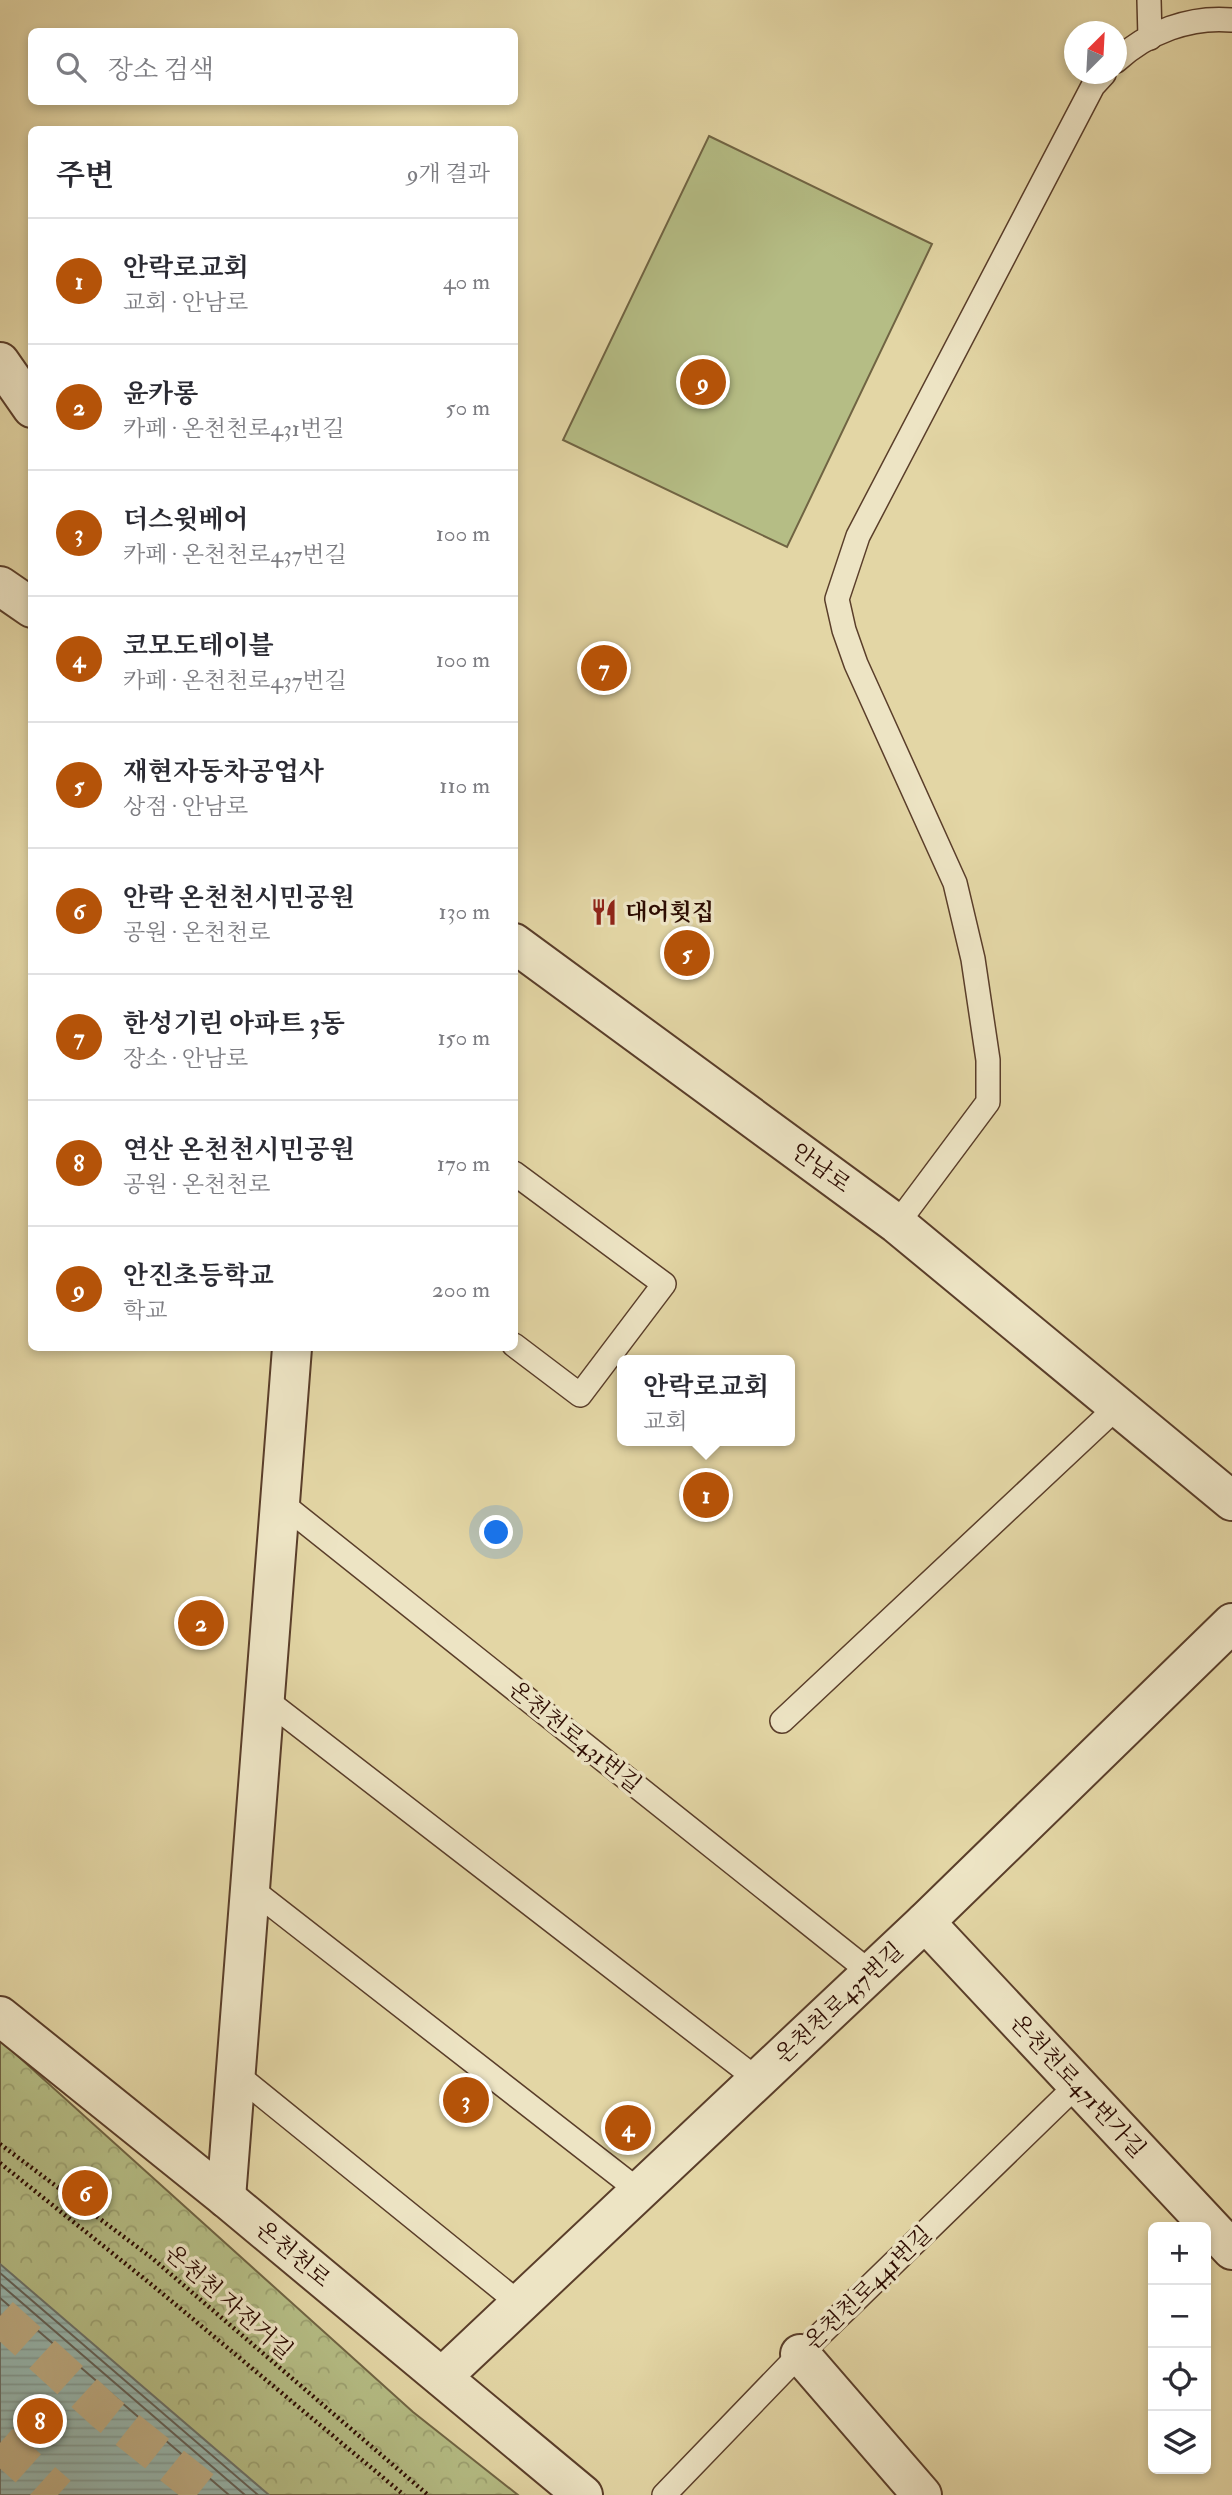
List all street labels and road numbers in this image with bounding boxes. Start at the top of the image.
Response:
street label: 안남로 [786,1137,856,1199]
street label: 온천천로431번길 [503,1675,647,1799]
street label: 온천천로437번길 [769,1936,909,2070]
street label: 온천천로471번가길 [1004,2008,1152,2164]
street label: 온천천로 [250,2214,336,2294]
street label: 온천천로441번길 [798,2220,938,2356]
street label: 온천천 자전거길 [159,2238,299,2366]

